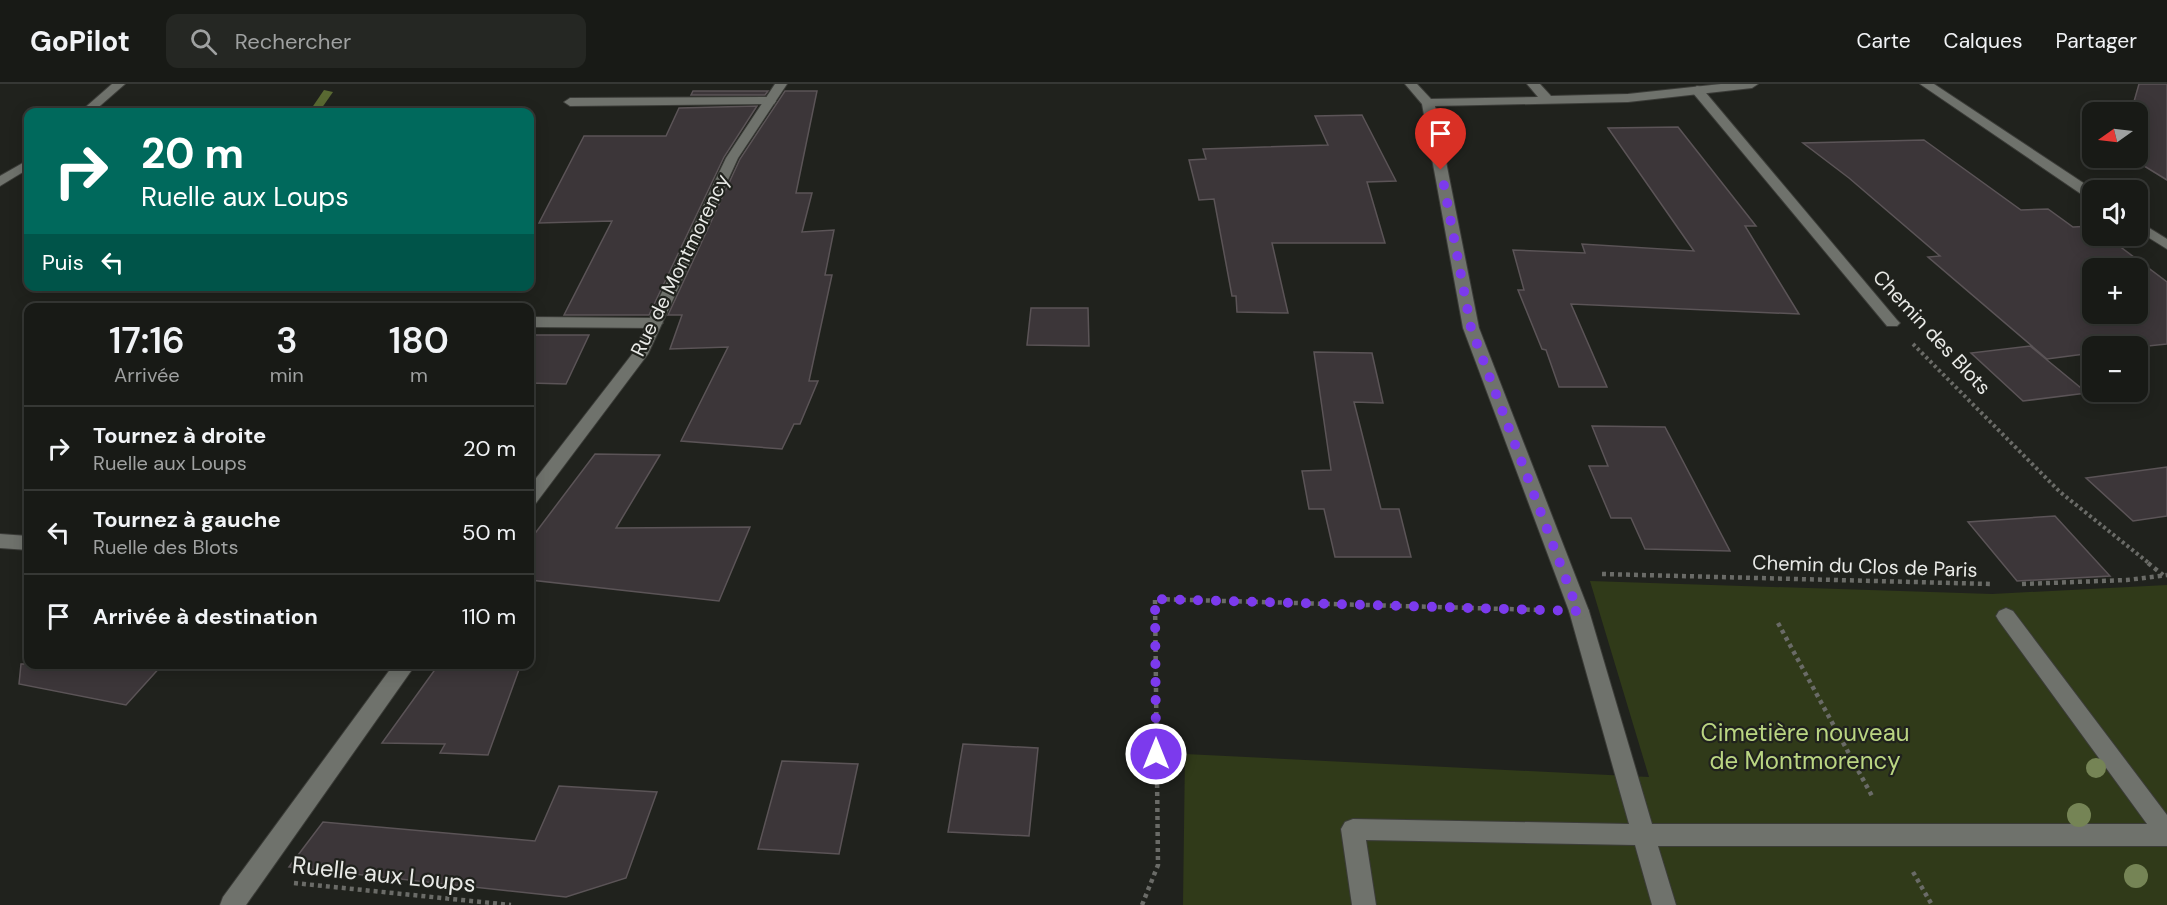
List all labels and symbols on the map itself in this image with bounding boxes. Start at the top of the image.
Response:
north arrow [2082,102,2148,168]
pin [1415,108,1466,170]
street label: Rue de Montmorency [625,170,735,360]
street label: Chemin des Blots [1867,264,1997,400]
street label: Chemin du Clos de Paris [1752,549,1978,583]
park label: Cimetière nouveau de Montmorency [1700,717,1910,776]
position arrow [1124,722,1188,786]
street label: Ruelle aux Loups [291,849,477,899]

